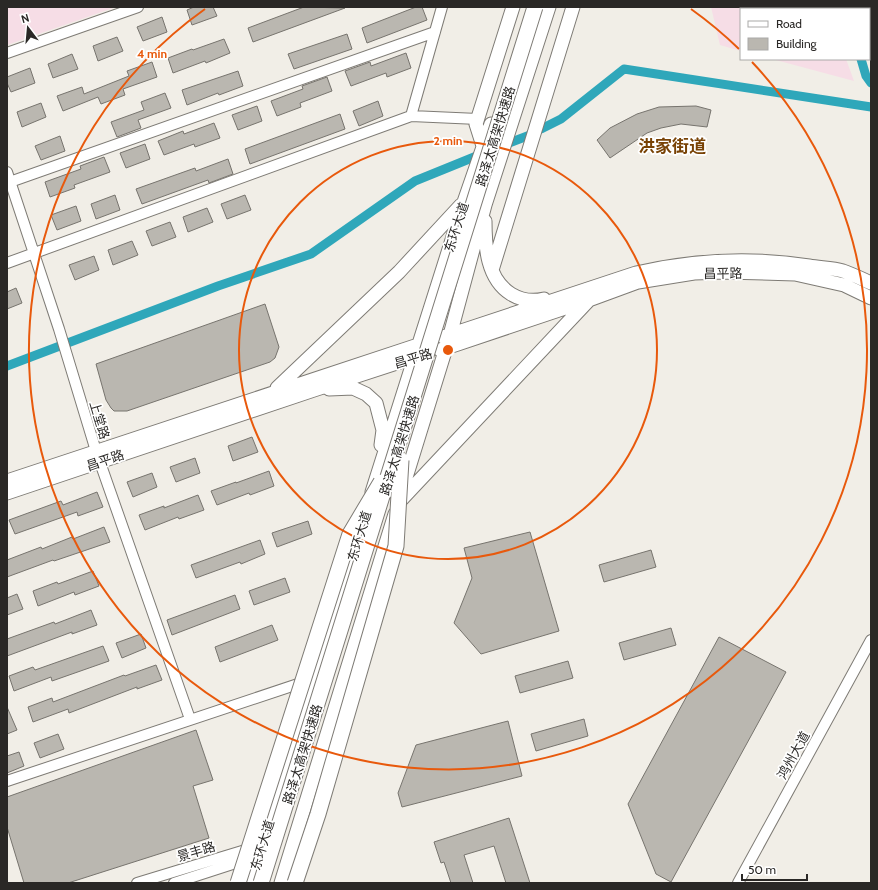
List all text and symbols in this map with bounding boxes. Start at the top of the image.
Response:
north arrow [8,8,48,48]
legend [740,8,870,60]
text: N [20,11,31,26]
text: Road [776,16,802,31]
text: Building [776,36,818,51]
text: 4 min [137,46,167,61]
street label: 路泽太高架快速路 [472,84,518,188]
text: 2 min [434,133,462,148]
district label: 洪家街道 [638,136,706,156]
street label: 东环大道 [440,200,472,254]
street label: 昌平路 [703,265,743,281]
centre of rings [441,343,455,357]
street label: 昌平路 [392,345,434,371]
street label: 路泽太高架快速路 [376,393,422,497]
street label: 上堂路 [87,399,113,441]
street label: 昌平路 [84,446,126,474]
street label: 东环大道 [344,509,374,563]
street label: 路泽太高架快速路 [279,702,325,806]
street label: 鸿州大道 [773,728,813,782]
street label: 东环大道 [247,818,277,872]
street label: 景丰路 [175,838,217,864]
scale bar [742,856,807,882]
text: 50 m [748,862,776,877]

